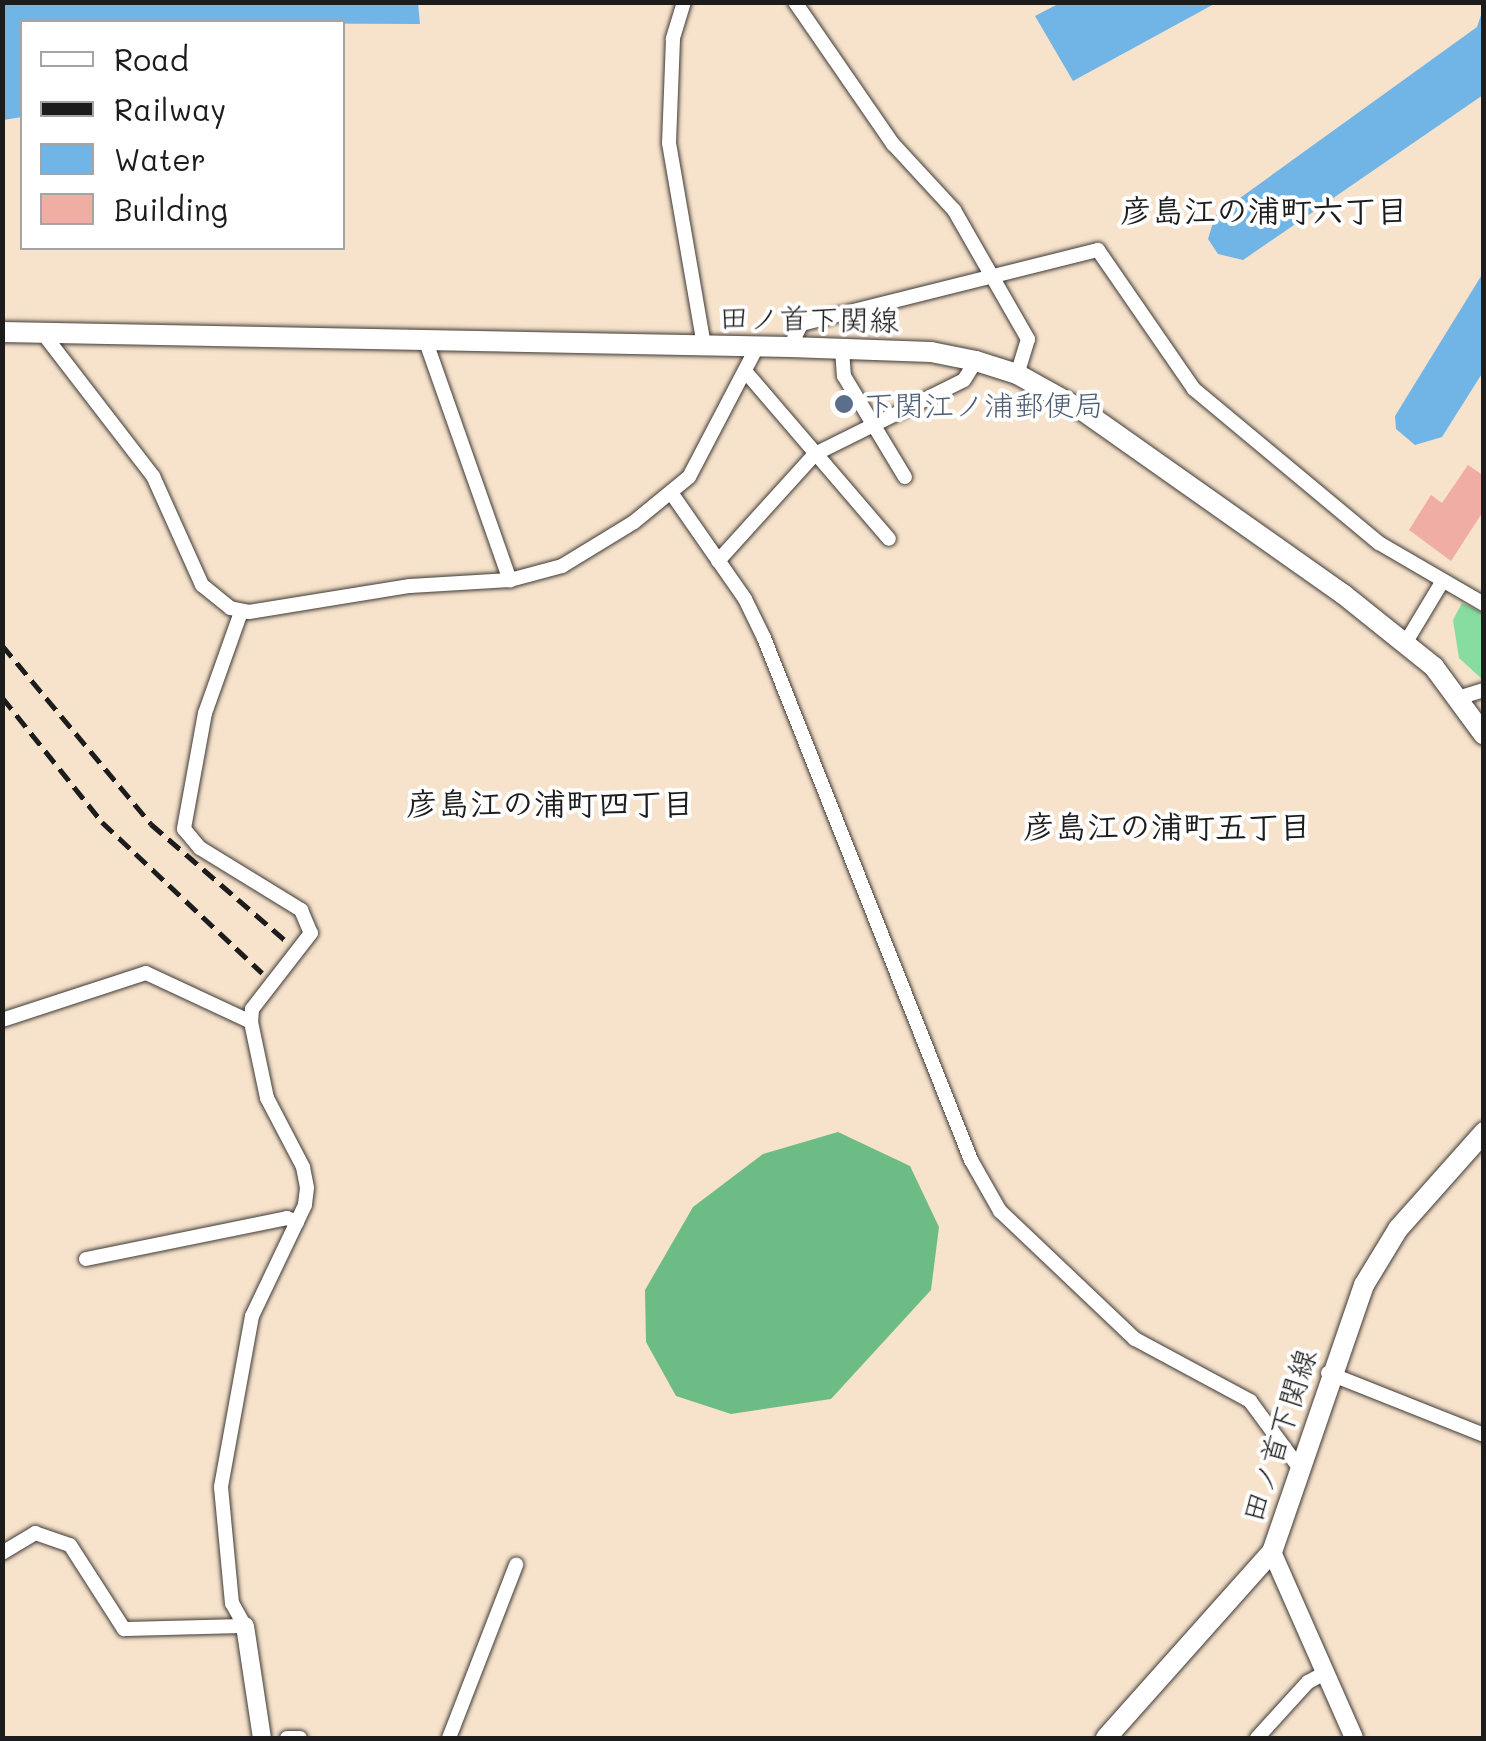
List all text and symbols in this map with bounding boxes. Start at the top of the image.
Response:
legend [20,20,345,250]
text: Road [114,39,189,79]
text: Railway [114,89,226,129]
text: Water [114,139,206,179]
text: Building [114,189,228,229]
district label: 彦島江の浦町六丁目 [1120,190,1408,228]
street label: 田ノ首下関線 [719,298,899,338]
place label: 下関江ノ浦郵便局 [864,386,1104,422]
marker: 下関江ノ浦郵便局 [833,393,855,415]
district label: 彦島江の浦町四丁目 [406,783,694,821]
district label: 彦島江の浦町五丁目 [1023,806,1311,844]
street label: 田ノ首下関線 [1233,1344,1323,1526]

